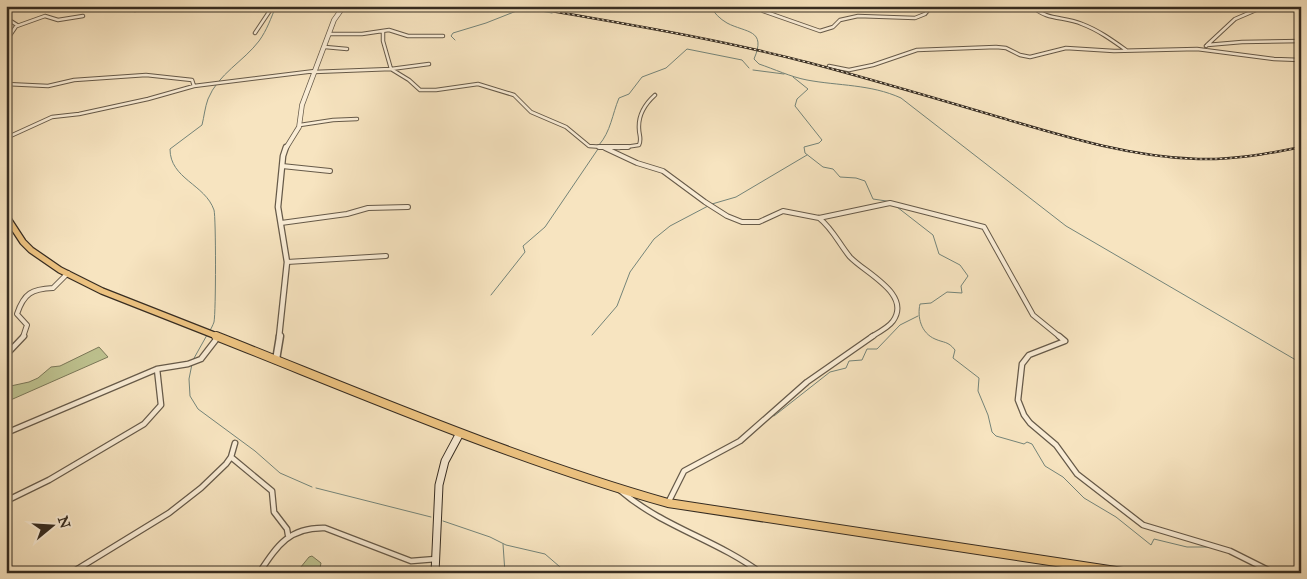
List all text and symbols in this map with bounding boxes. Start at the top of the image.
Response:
north arrow [28,502,78,552]
text: N [54,514,74,531]

